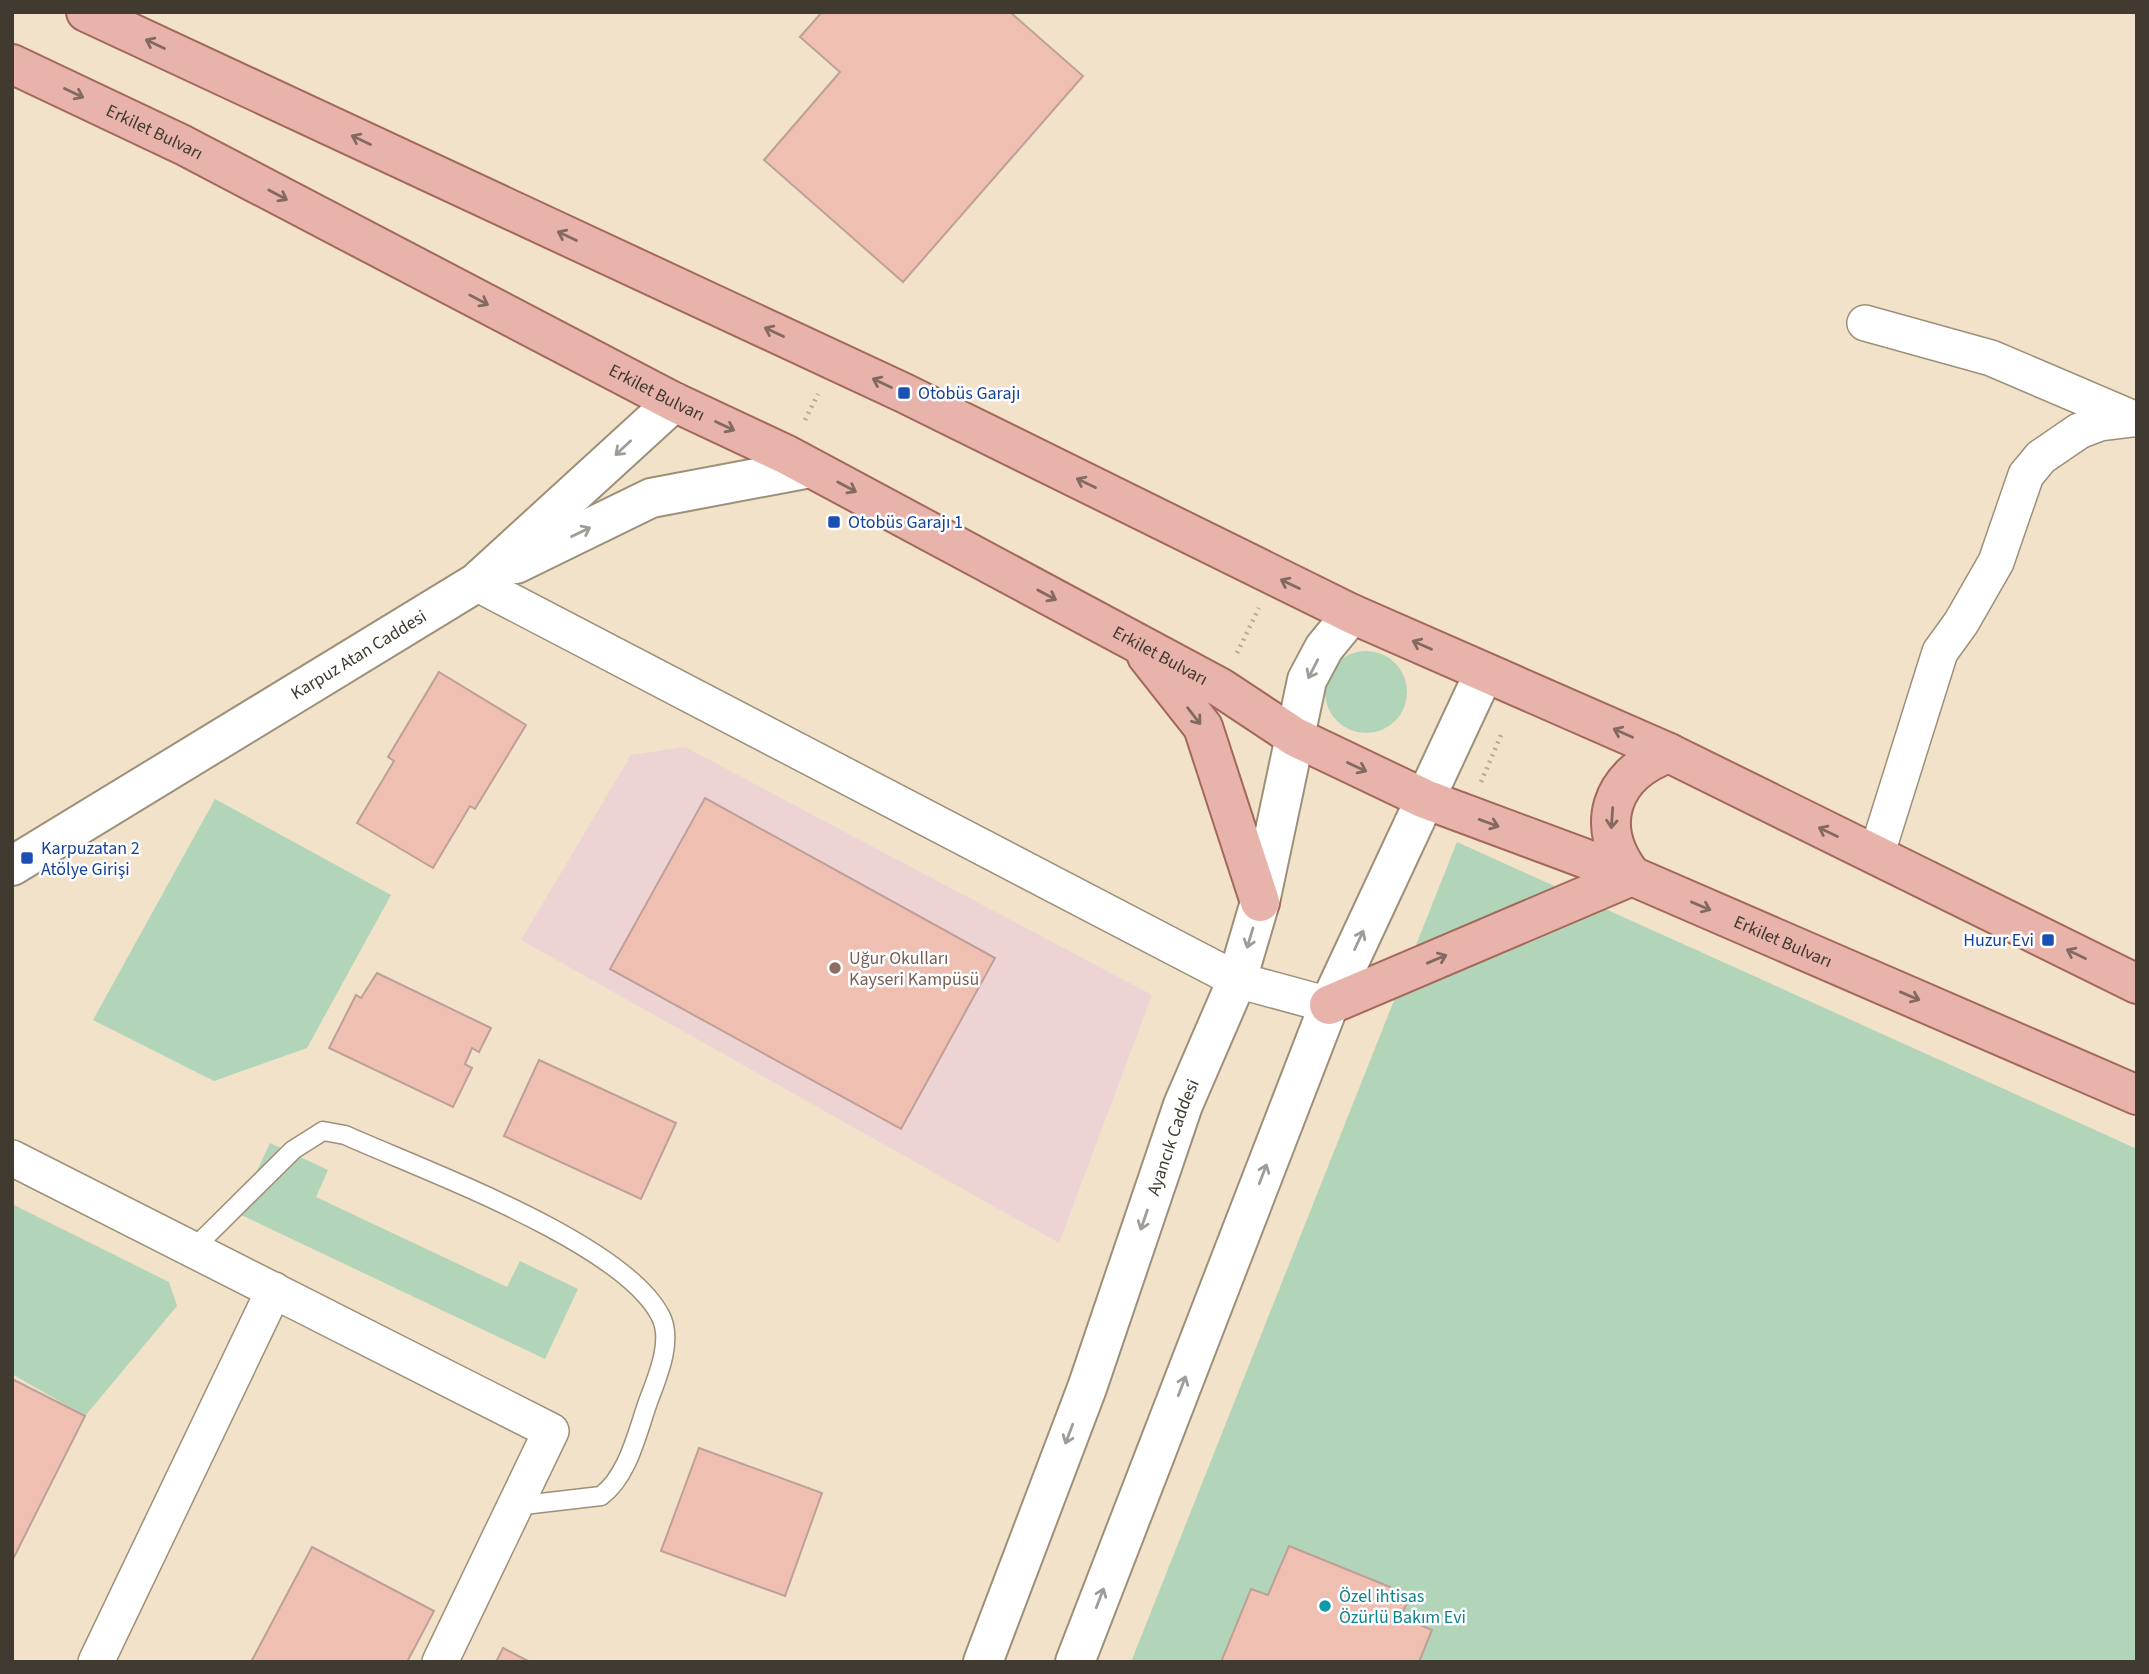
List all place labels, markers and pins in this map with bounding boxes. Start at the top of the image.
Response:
place label: Otobüs Garajı [918,381,1020,406]
marker: Otobüs Garajı [896,385,912,401]
place label: Otobüs Garajı 1 [848,510,963,535]
marker: Otobüs Garajı 1 [826,514,842,530]
place label: Karpuzatan 2 Atölye Girişi [41,836,140,882]
marker: Karpuzatan 2 Atölye Girişi [19,850,35,866]
place label: Huzur Evi [1963,928,2034,953]
marker: Huzur Evi [2040,932,2056,948]
place label: Uğur Okulları Kayseri Kampüsü [849,946,979,992]
marker: Uğur Okulları Kayseri Kampüsü [827,960,843,976]
place label: Özel ihtisas Özürlü Bakım Evi [1339,1584,1466,1630]
marker: Özel ihtisas Özürlü Bakım Evi [1317,1598,1333,1614]

